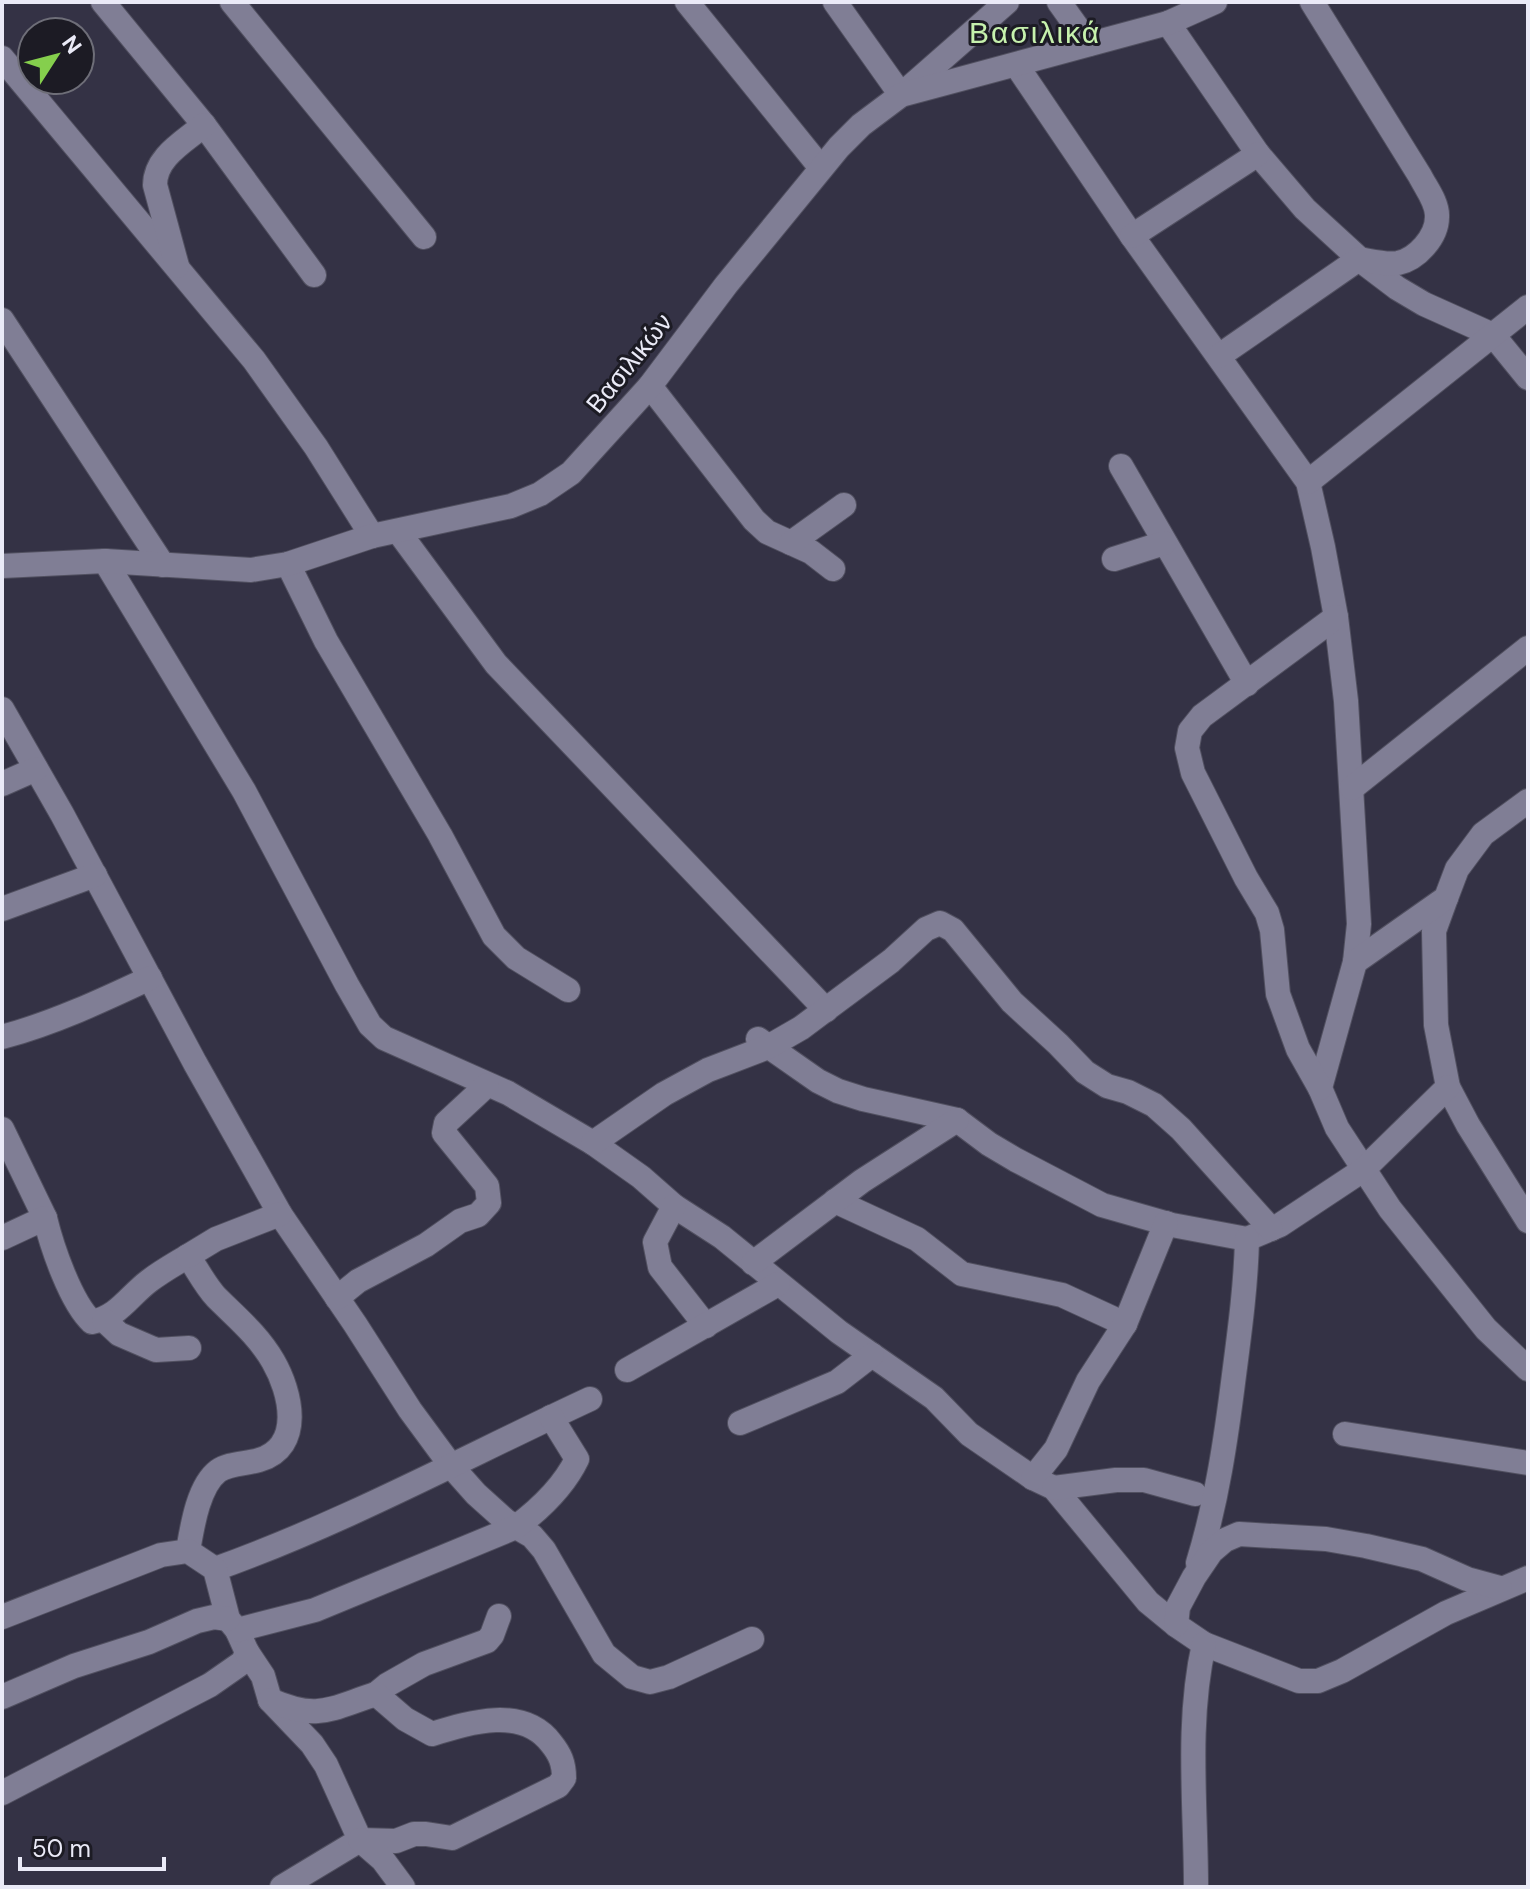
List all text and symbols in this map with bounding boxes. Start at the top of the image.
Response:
district label: Βασιλικά [969,13,1101,52]
north arrow [16,16,96,96]
text: N [55,30,88,60]
street label: Βασιλικών [578,306,680,420]
scale bar [20,1821,164,1871]
text: 50 m [32,1833,91,1864]

